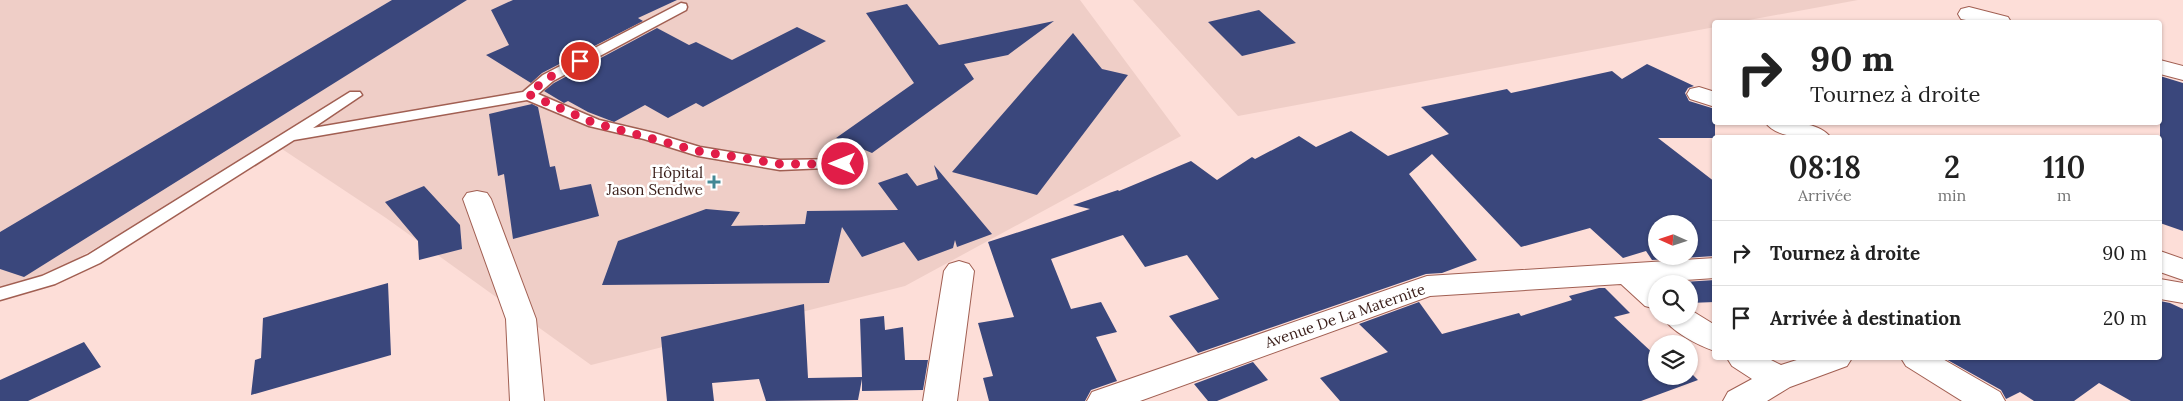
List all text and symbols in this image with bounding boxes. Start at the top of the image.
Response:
text: 90 m [1810,36,1894,81]
pin [559,40,601,82]
icon: right [1727,40,1792,105]
icon: arrive [566,47,594,75]
text: Tournez à droite [1810,80,1980,108]
position arrow [816,137,868,189]
text: 08:18 [1789,148,1861,186]
text: 2 [1944,148,1960,186]
text: 110 [2043,148,2085,186]
place label: Hôpital Jason Sendwe [606,163,703,199]
marker: Hôpital Jason Sendwe [707,175,721,189]
text: Arrivée [1798,185,1852,205]
text: min [1938,185,1966,205]
text: m [2057,185,2071,205]
north arrow [1648,215,1698,265]
map controls [1648,215,1698,385]
icon: right [1727,239,1755,267]
text: Tournez à droite [1770,241,1920,265]
text: 90 m [2102,241,2147,265]
button: search [1648,275,1698,325]
street label: Avenue De La Maternite [1261,279,1427,352]
icon: arrive [1727,304,1755,332]
text: Arrivée à destination [1770,306,1961,330]
text: 20 m [2103,306,2147,330]
button: layers [1648,335,1698,385]

